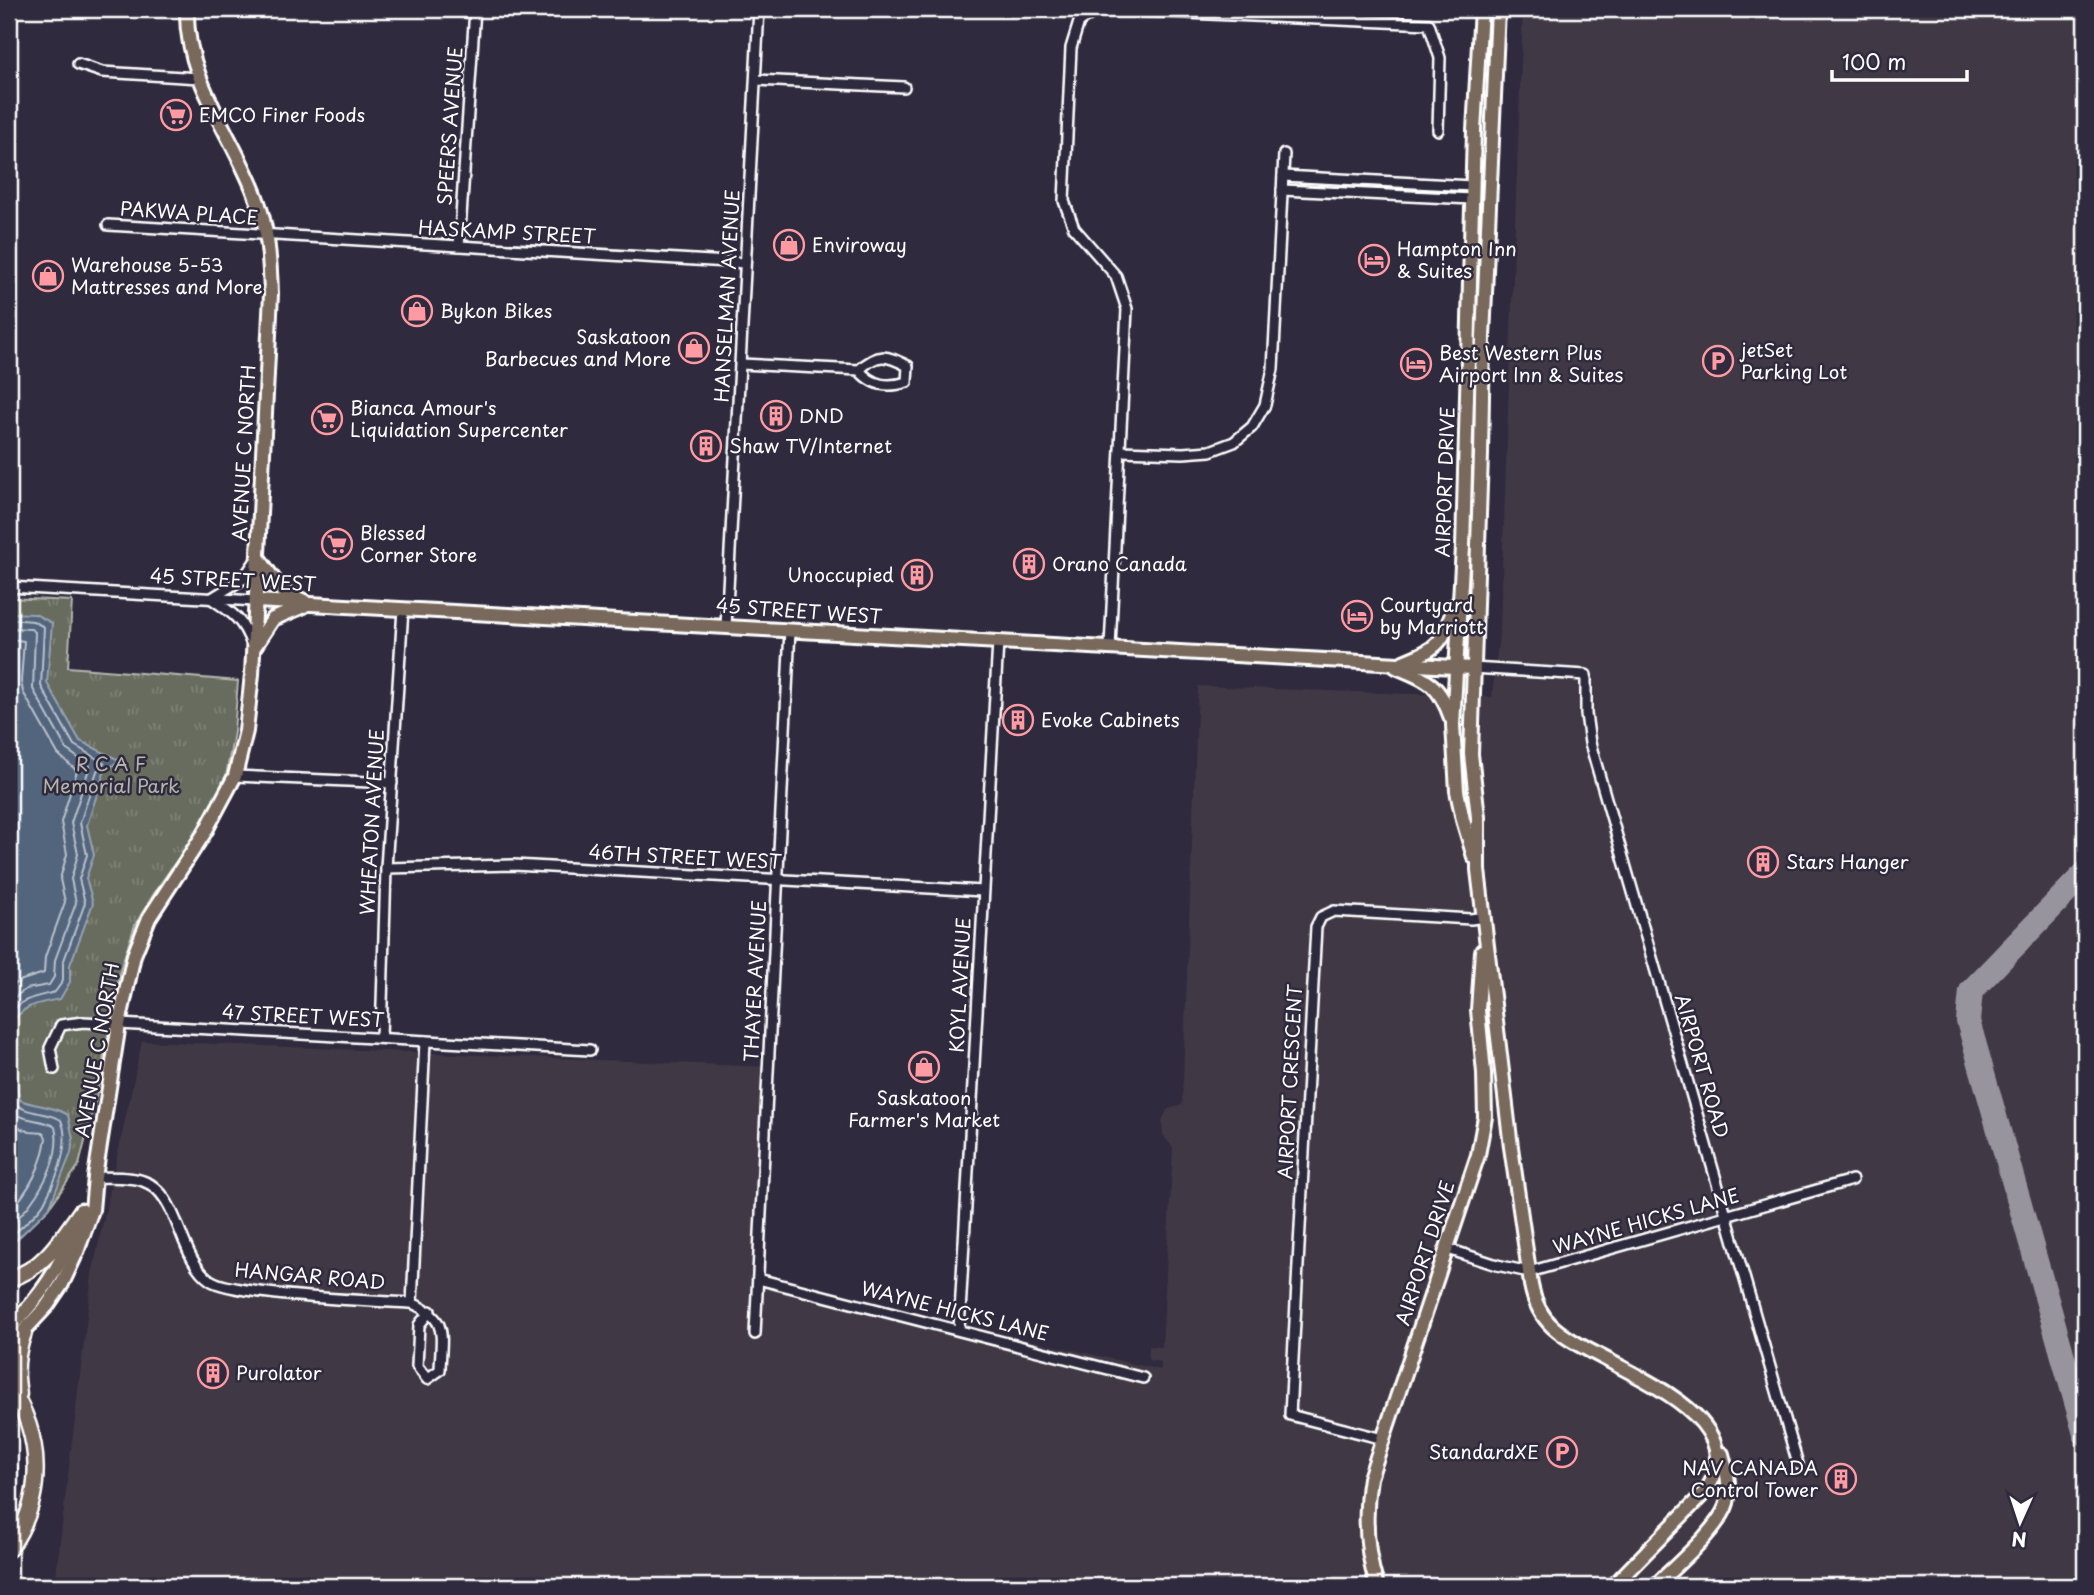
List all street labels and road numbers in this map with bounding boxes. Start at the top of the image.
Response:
street label: SPEERS AVENUE [429,45,469,206]
street label: HANSELMAN AVENUE [706,189,746,403]
street label: PAKWA PLACE [119,193,259,231]
street label: HASKAMP STREET [417,212,597,250]
street label: AVENUE C NORTH [224,364,262,542]
street label: AIRPORT DRIVE [1427,406,1461,558]
street label: 45 STREET WEST [149,561,317,597]
street label: 45 STREET WEST [715,590,883,630]
street label: WHEATON AVENUE [352,728,390,916]
street label: 46TH STREET WEST [588,837,782,875]
street label: THAYER AVENUE [736,899,772,1062]
street label: KOYL AVENUE [941,917,977,1053]
street label: AVENUE C NORTH [67,960,125,1139]
street label: AIRPORT CRESCENT [1270,984,1308,1180]
street label: AIRPORT ROAD [1669,991,1737,1141]
street label: 47 STREET WEST [221,997,385,1033]
street label: AIRPORT DRIVE [1387,1177,1461,1329]
street label: WAYNE HICKS LANE [1549,1180,1742,1260]
street label: HANGAR ROAD [234,1254,386,1296]
street label: WAYNE HICKS LANE [858,1273,1052,1347]

